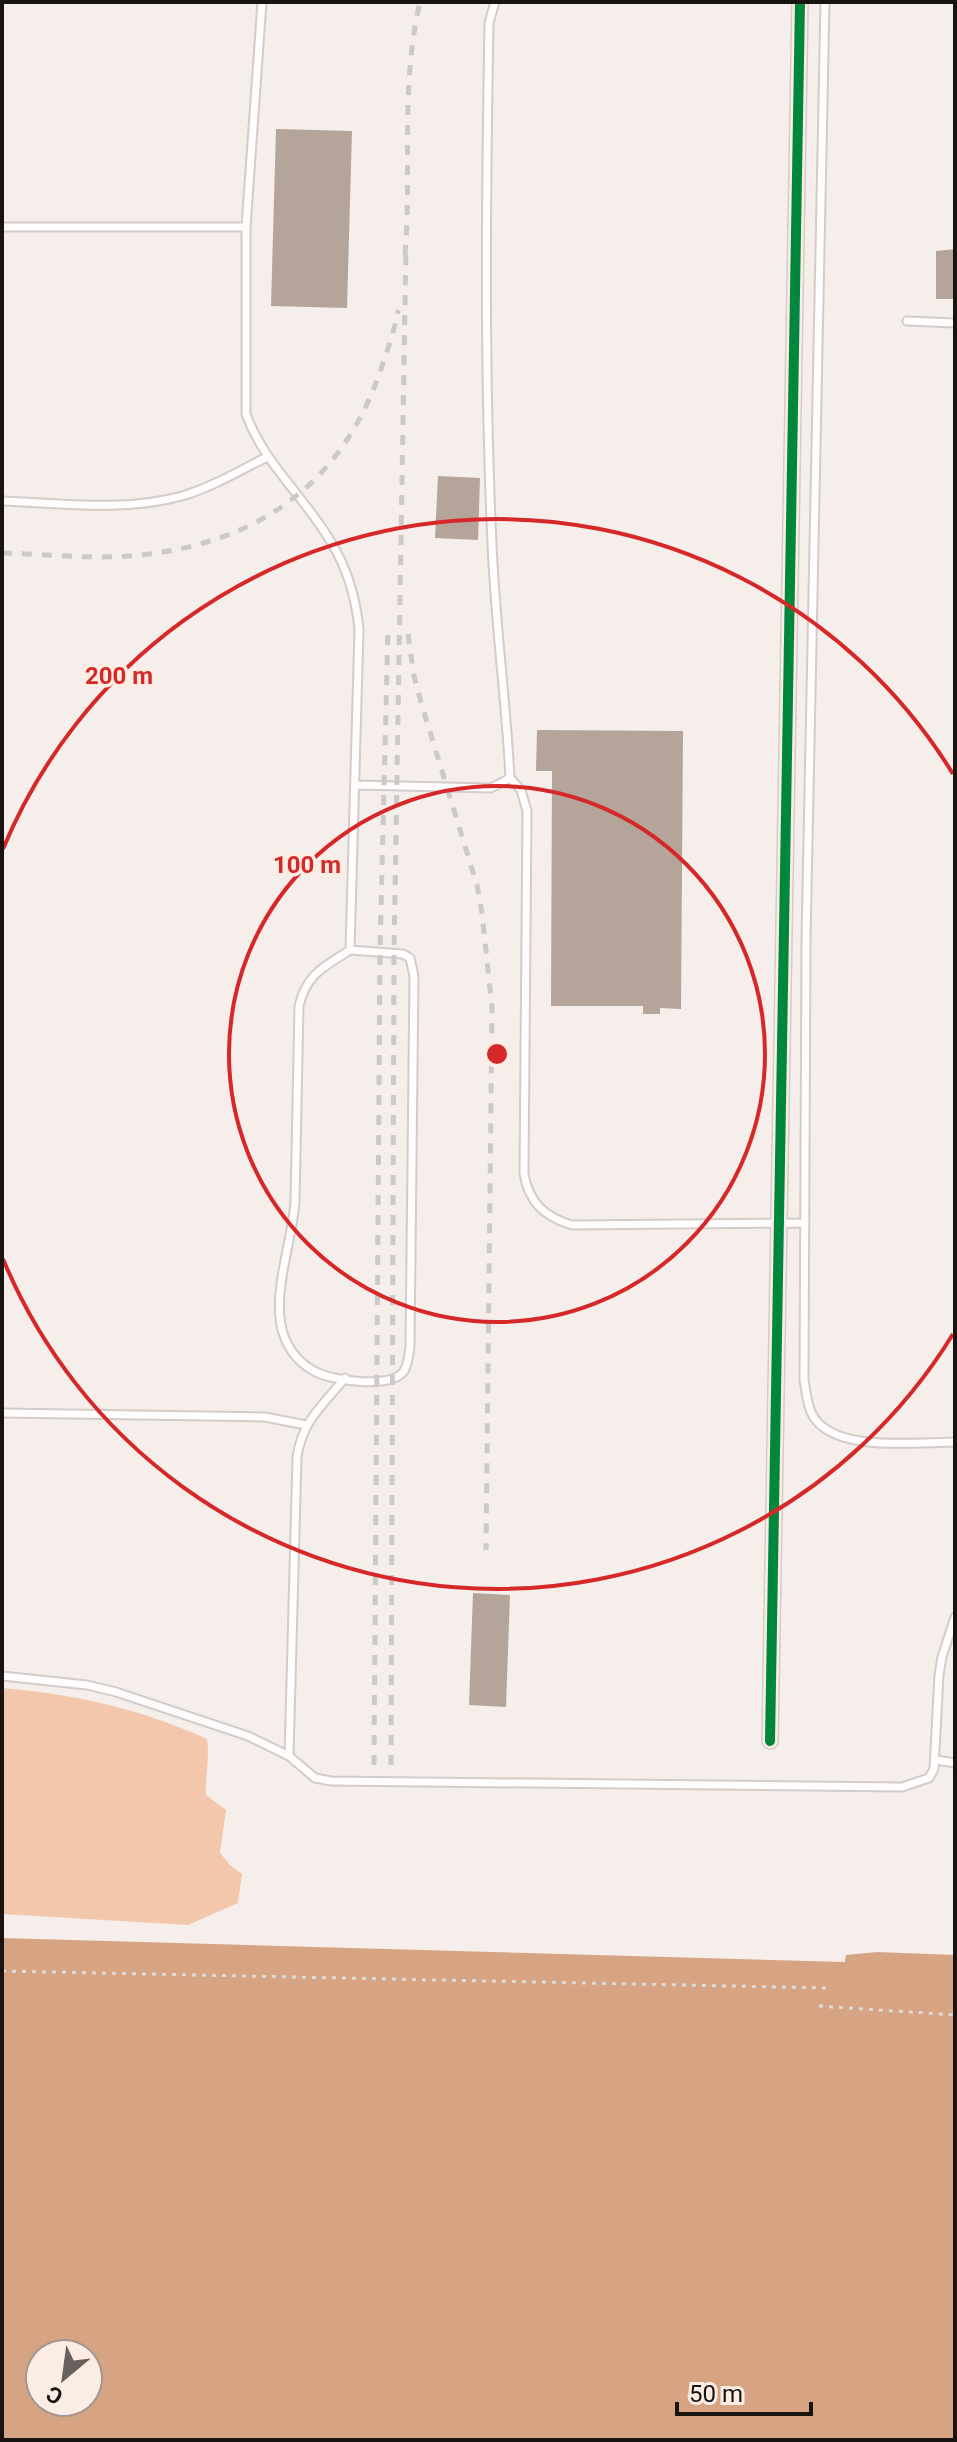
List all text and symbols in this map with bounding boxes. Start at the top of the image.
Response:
text: 200 m [85,662,153,690]
text: 100 m [273,851,341,879]
centre of rings [483,1040,511,1068]
north arrow [24,2338,104,2418]
scale bar [677,2366,811,2416]
text: 50 m [689,2380,743,2408]
text: С [42,2381,67,2409]

